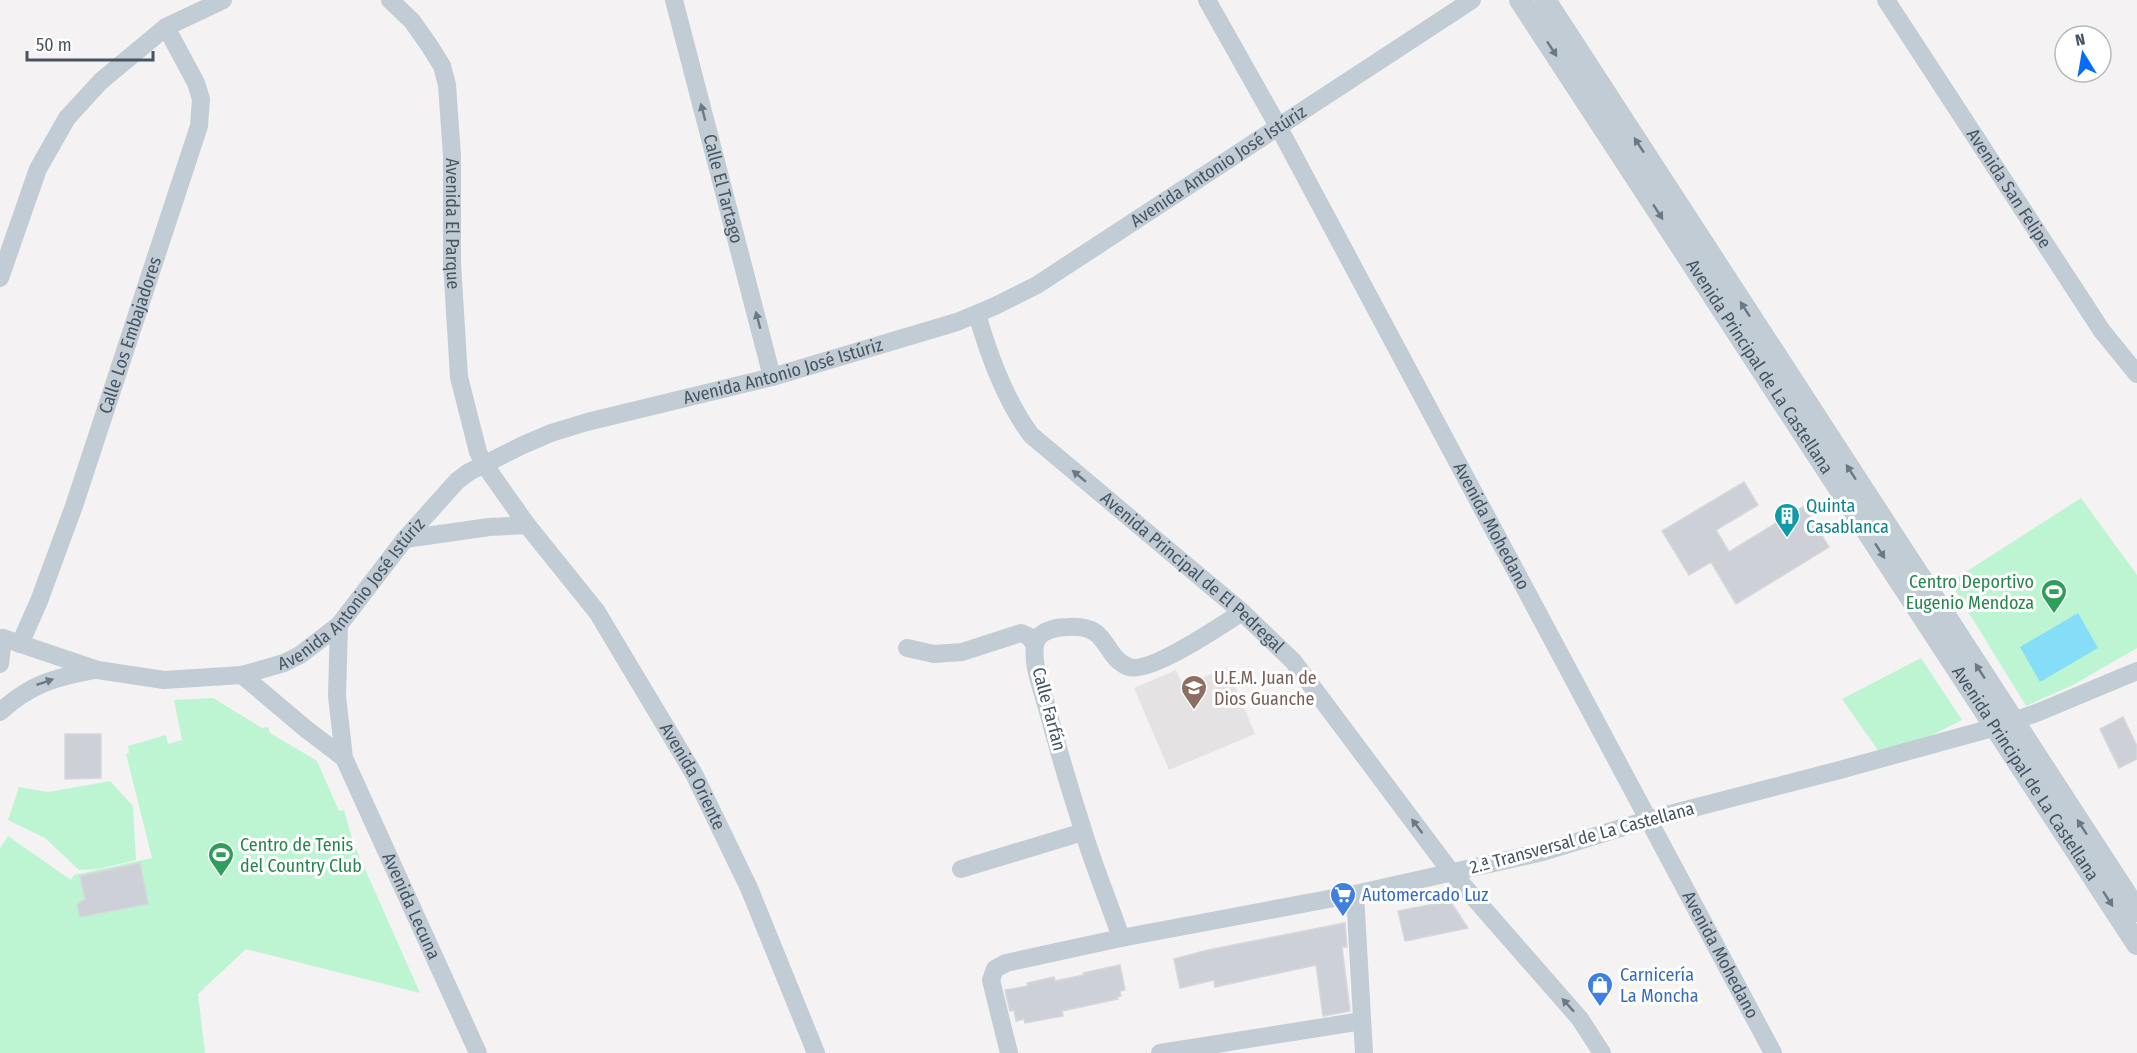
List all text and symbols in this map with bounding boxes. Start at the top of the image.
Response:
scale bar [27,24,153,62]
north arrow [2053,24,2113,84]
text: N [2074,30,2087,50]
text: 50 m [36,34,72,56]
one-way arrow [1546,41,1557,57]
street label: Avenida Antonio José Istúriz [1126,101,1310,232]
one-way arrow [698,102,708,121]
street label: Avenida San Felipe [1962,124,2056,253]
street label: Calle El Tartago [698,132,748,246]
one-way arrow [1634,137,1645,153]
street label: Avenida El Parque [441,158,465,290]
one-way arrow [1652,204,1664,220]
street label: Calle Los Embajadores [94,254,166,417]
street label: Avenida Principal de La Castellana [1681,255,1838,478]
one-way arrow [1740,301,1751,317]
one-way arrow [753,311,763,330]
street label: Avenida Antonio José Istúriz [681,334,885,409]
street label: Avenida Mohedano [1449,458,1535,593]
one-way arrow [1846,464,1857,481]
one-way arrow [1072,470,1087,483]
street label: Avenida Principal de El Pedregal [1096,487,1289,658]
place label: Quinta Casablanca [1806,495,1889,538]
building icon: Quinta Casablanca [1772,501,1802,539]
street label: Avenida Antonio José Istúriz [275,513,430,675]
one-way arrow [1875,543,1886,559]
place label: Centro Deportivo Eugenio Mendoza [1906,571,2034,614]
sports icon: Centro Deportivo Eugenio Mendoza [2039,577,2069,615]
street label: Avenida Principal de La Castellana [1947,662,2104,885]
one-way arrow [1974,664,1986,680]
street label: Calle Farfán [1027,665,1071,753]
place label: U.E.M. Juan de Dios Guanche [1214,667,1317,710]
school or university icon: U.E.M. Juan de Dios Guanche [1179,673,1209,711]
one-way arrow [36,677,54,687]
street label: Avenida Oriente [655,719,730,833]
street label: 2.ª Transversal de La Castellana [1467,797,1697,879]
one-way arrow [1410,818,1423,834]
one-way arrow [2077,819,2088,835]
place label: Centro de Tenis del Country Club [240,834,362,877]
sports icon: Centro de Tenis del Country Club [206,840,236,878]
street label: Avenida Lecuna [377,849,445,963]
supermarket icon: Automercado Luz [1328,880,1358,918]
place label: Automercado Luz [1362,884,1488,906]
street label: Avenida Mohedano [1678,887,1763,1022]
one-way arrow [2103,891,2114,907]
place label: Carnicería La Moncha [1620,964,1699,1007]
shop icon: Carnicería La Moncha [1585,970,1615,1008]
one-way arrow [1561,998,1575,1013]

